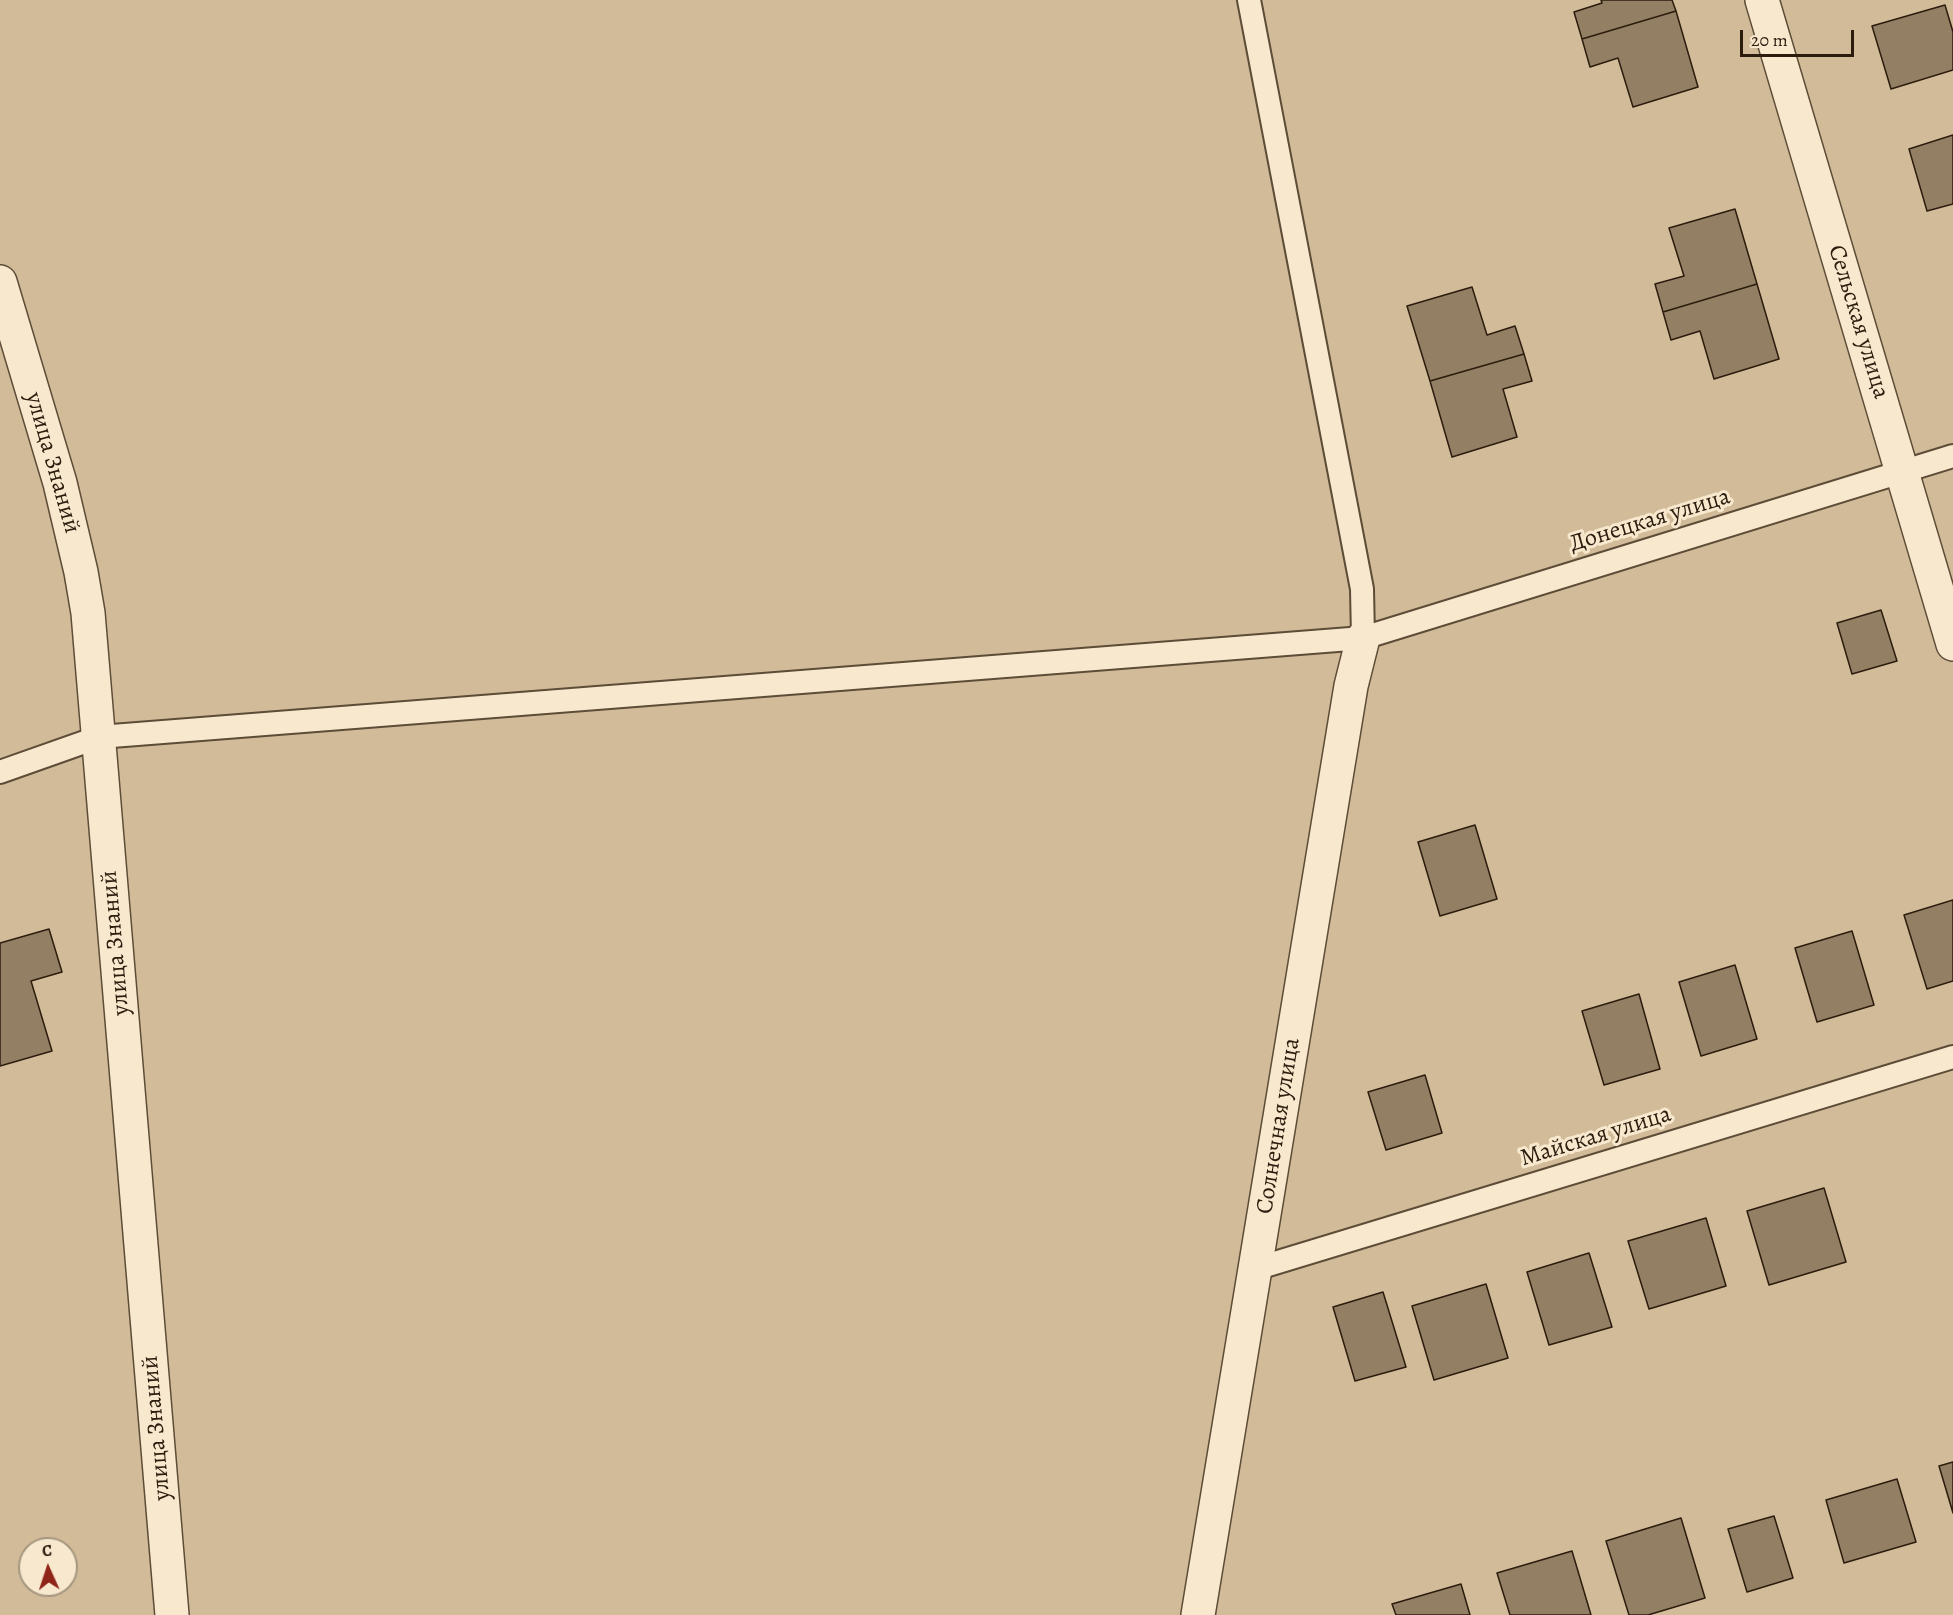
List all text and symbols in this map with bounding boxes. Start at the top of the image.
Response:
scale bar [1743,18,1857,56]
text: 20 m [1751,28,1788,52]
street label: Сельская улица [1821,242,1895,402]
street label: улица Знаний [18,389,86,537]
street label: Донецкая улица [1566,483,1734,559]
street label: улица Знаний [95,869,137,1017]
street label: Солнечная улица [1251,1036,1307,1216]
street label: Майская улица [1517,1100,1675,1174]
street label: улица Знаний [136,1354,178,1502]
north arrow [18,1537,78,1597]
text: С [42,1540,53,1562]

